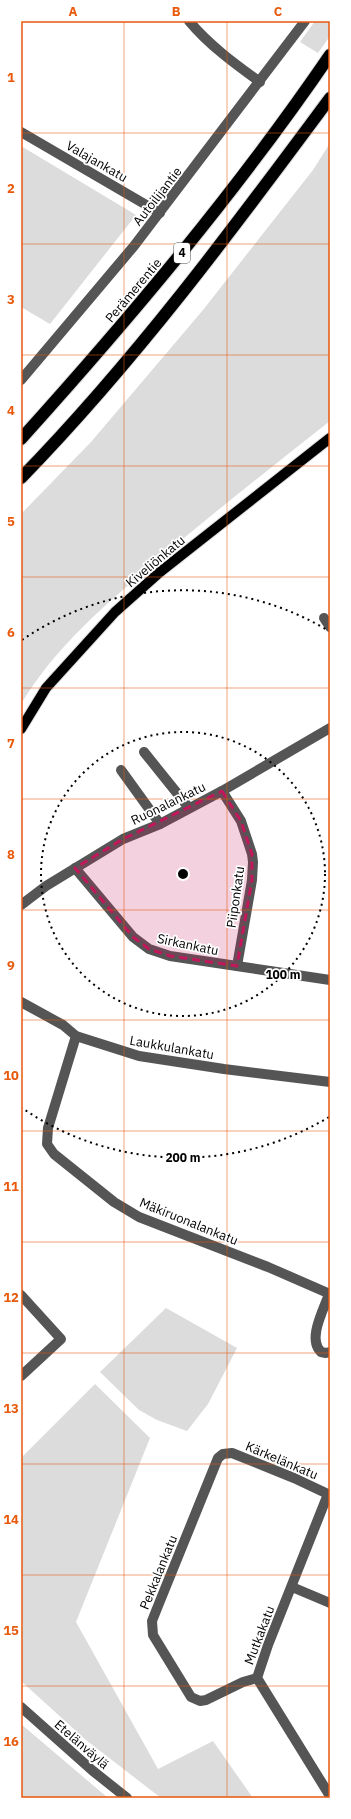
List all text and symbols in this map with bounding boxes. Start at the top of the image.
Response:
text: A [69,3,78,20]
text: B [172,3,181,20]
text: C [274,3,283,20]
text: 1 [7,69,15,86]
street label: Valajankatu [63,137,131,186]
street label: Autoilijantie [129,163,186,229]
text: 2 [7,180,15,197]
road number: 4 [174,243,190,263]
street label: Perämerentie [101,255,165,326]
text: 3 [7,291,15,308]
text: 4 [7,402,15,419]
text: 5 [7,513,15,530]
street label: Kiveliönkatu [122,532,188,591]
text: 6 [7,624,15,641]
text: 7 [7,735,15,752]
street label: Ruonalankatu [128,778,208,829]
text: 8 [7,846,15,863]
street label: Piiponkatu [223,865,248,929]
centre of rings [176,867,190,881]
street label: Sirkankatu [156,930,220,959]
text: 9 [7,957,15,974]
text: 100 m [265,967,301,982]
street label: Laukkulankatu [128,1032,215,1063]
text: 10 [3,1067,19,1084]
text: 200 m [165,1150,201,1165]
text: 11 [3,1178,19,1195]
street label: Mäkiruonalankatu [137,1194,241,1249]
text: 12 [3,1289,19,1306]
text: 13 [3,1400,19,1417]
street label: Kärkelänkatu [243,1438,321,1483]
text: 14 [3,1511,19,1528]
street label: Pekkalankatu [136,1532,181,1612]
street label: Mutkakatu [240,1603,278,1667]
text: 15 [3,1622,19,1639]
street label: Etelänväylä [51,1716,113,1773]
text: 16 [3,1733,19,1750]

